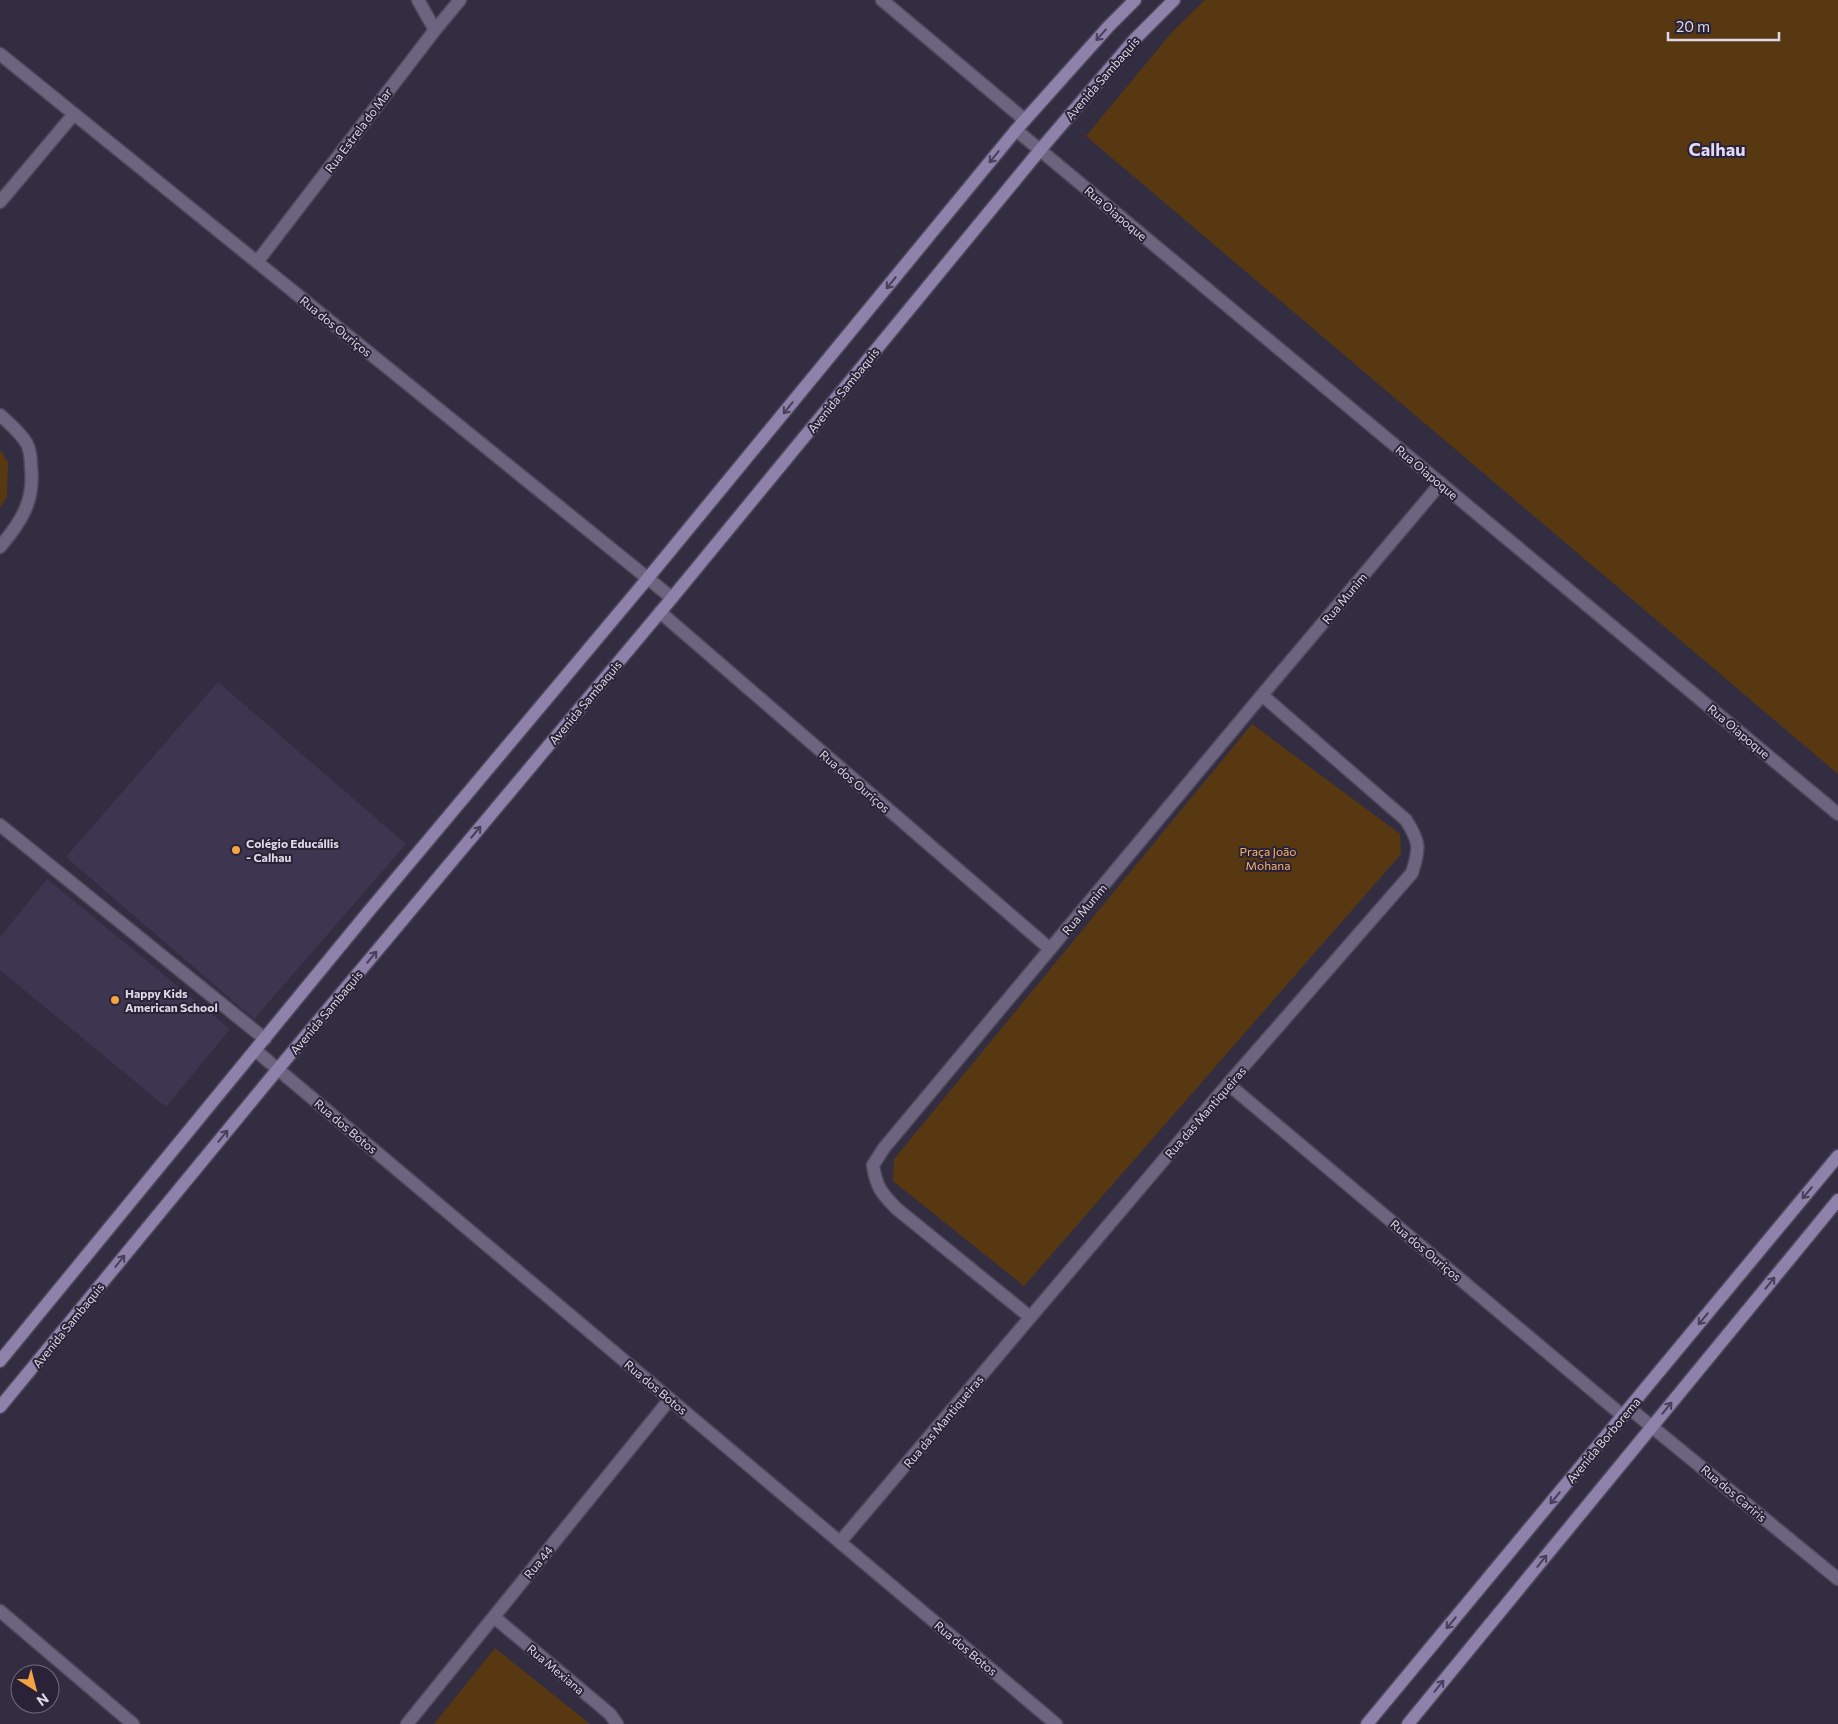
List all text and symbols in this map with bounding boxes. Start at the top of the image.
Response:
scale bar [1668,10,1779,42]
text: 20 m [1676,17,1710,35]
one-way arrow [1095,28,1107,41]
street label: Avenida Sambaquis [1062,34,1142,122]
street label: Rua Estrela do Mar [322,85,394,175]
district label: Calhau [1689,138,1745,160]
one-way arrow [989,150,1000,163]
street label: Rua Oiapoque [1082,183,1150,243]
one-way arrow [886,276,897,289]
street label: Rua dos Ouriços [297,293,375,359]
street label: Avenida Sambaquis [805,345,881,435]
one-way arrow [782,401,793,414]
street label: Rua Oiapoque [1393,442,1461,502]
street label: Rua Munim [1319,570,1369,626]
street label: Avenida Sambaquis [546,657,624,747]
street label: Rua Oiapoque [1705,701,1773,761]
street label: Rua dos Ouriços [817,747,893,815]
one-way arrow [471,826,482,839]
place label: Colégio Educállis - Calhau [246,836,339,864]
marker: Colégio Educállis - Calhau [230,844,242,856]
park label: Praça João Mohana [1239,844,1297,872]
street label: Rua Munim [1059,881,1109,937]
one-way arrow [366,951,377,964]
street label: Avenida Sambaquis [287,967,365,1057]
place label: Happy Kids American School [125,986,218,1014]
marker: Happy Kids American School [109,994,121,1006]
street label: Rua das Mantiqueiras [1162,1064,1248,1160]
street label: Rua dos Botos [312,1096,380,1156]
one-way arrow [218,1129,229,1142]
one-way arrow [1801,1187,1812,1200]
street label: Rua dos Ouriços [1388,1216,1464,1284]
one-way arrow [114,1255,125,1268]
one-way arrow [1765,1276,1776,1289]
street label: Avenida Sambaquis [30,1280,106,1370]
one-way arrow [1698,1312,1709,1325]
street label: Rua dos Botos [622,1357,690,1417]
street label: Rua das Mantiqueiras [900,1372,986,1470]
street label: Avenida Borborema [1563,1394,1643,1486]
one-way arrow [1662,1402,1673,1415]
street label: Rua dos Cariris [1699,1462,1769,1524]
one-way arrow [1549,1491,1560,1504]
street label: Rua 44 [521,1543,555,1581]
one-way arrow [1536,1555,1547,1568]
one-way arrow [1446,1616,1457,1629]
street label: Rua dos Botos [932,1618,1000,1678]
street label: Rua Mexiana [525,1641,587,1697]
north arrow [10,1664,60,1714]
one-way arrow [1433,1680,1444,1693]
text: N [34,1690,52,1710]

